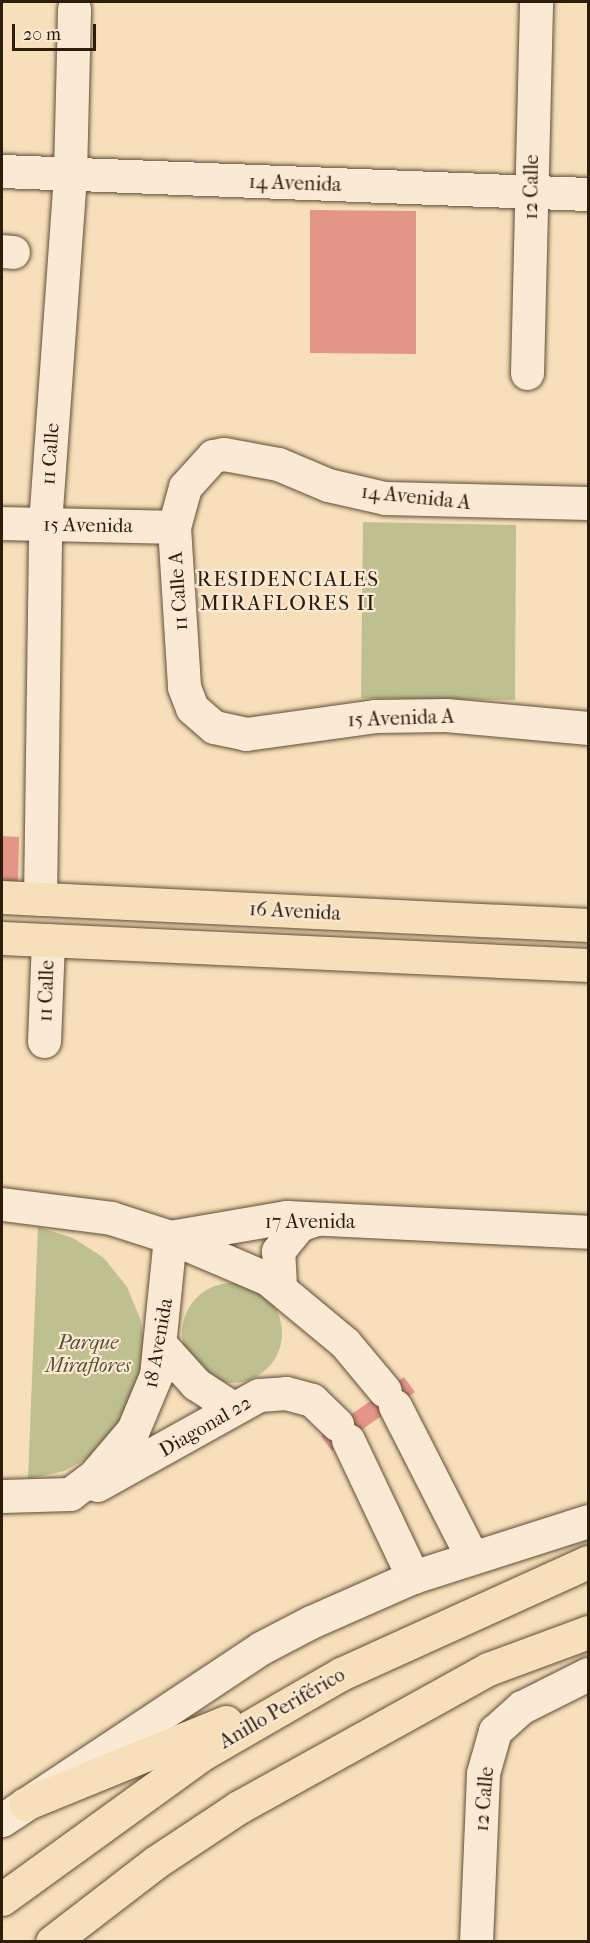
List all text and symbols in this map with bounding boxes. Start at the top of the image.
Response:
scale bar [15,12,99,50]
text: 20 m [23,24,61,45]
street label: 12 Calle [518,154,544,220]
street label: 14 Avenida [248,169,342,197]
street label: 11 Calle [36,422,64,486]
street label: 14 Avenida A [360,479,472,515]
street label: 15 Avenida [43,512,133,538]
street label: 11 Calle A [163,551,193,631]
district label: RESIDENCIALES MIRAFLORES II [196,566,380,616]
street label: 15 Avenida A [347,704,455,732]
street label: 16 Avenida [249,897,341,925]
street label: 11 Calle [33,960,59,1022]
street label: 17 Avenida [265,1209,355,1233]
street label: 18 Avenida [138,1296,178,1390]
park label: Parque Miraflores [45,1331,131,1378]
street label: Diagonal 22 [155,1390,255,1462]
street label: Anillo Periférico [215,1662,349,1754]
street label: 12 Calle [469,1765,499,1833]

